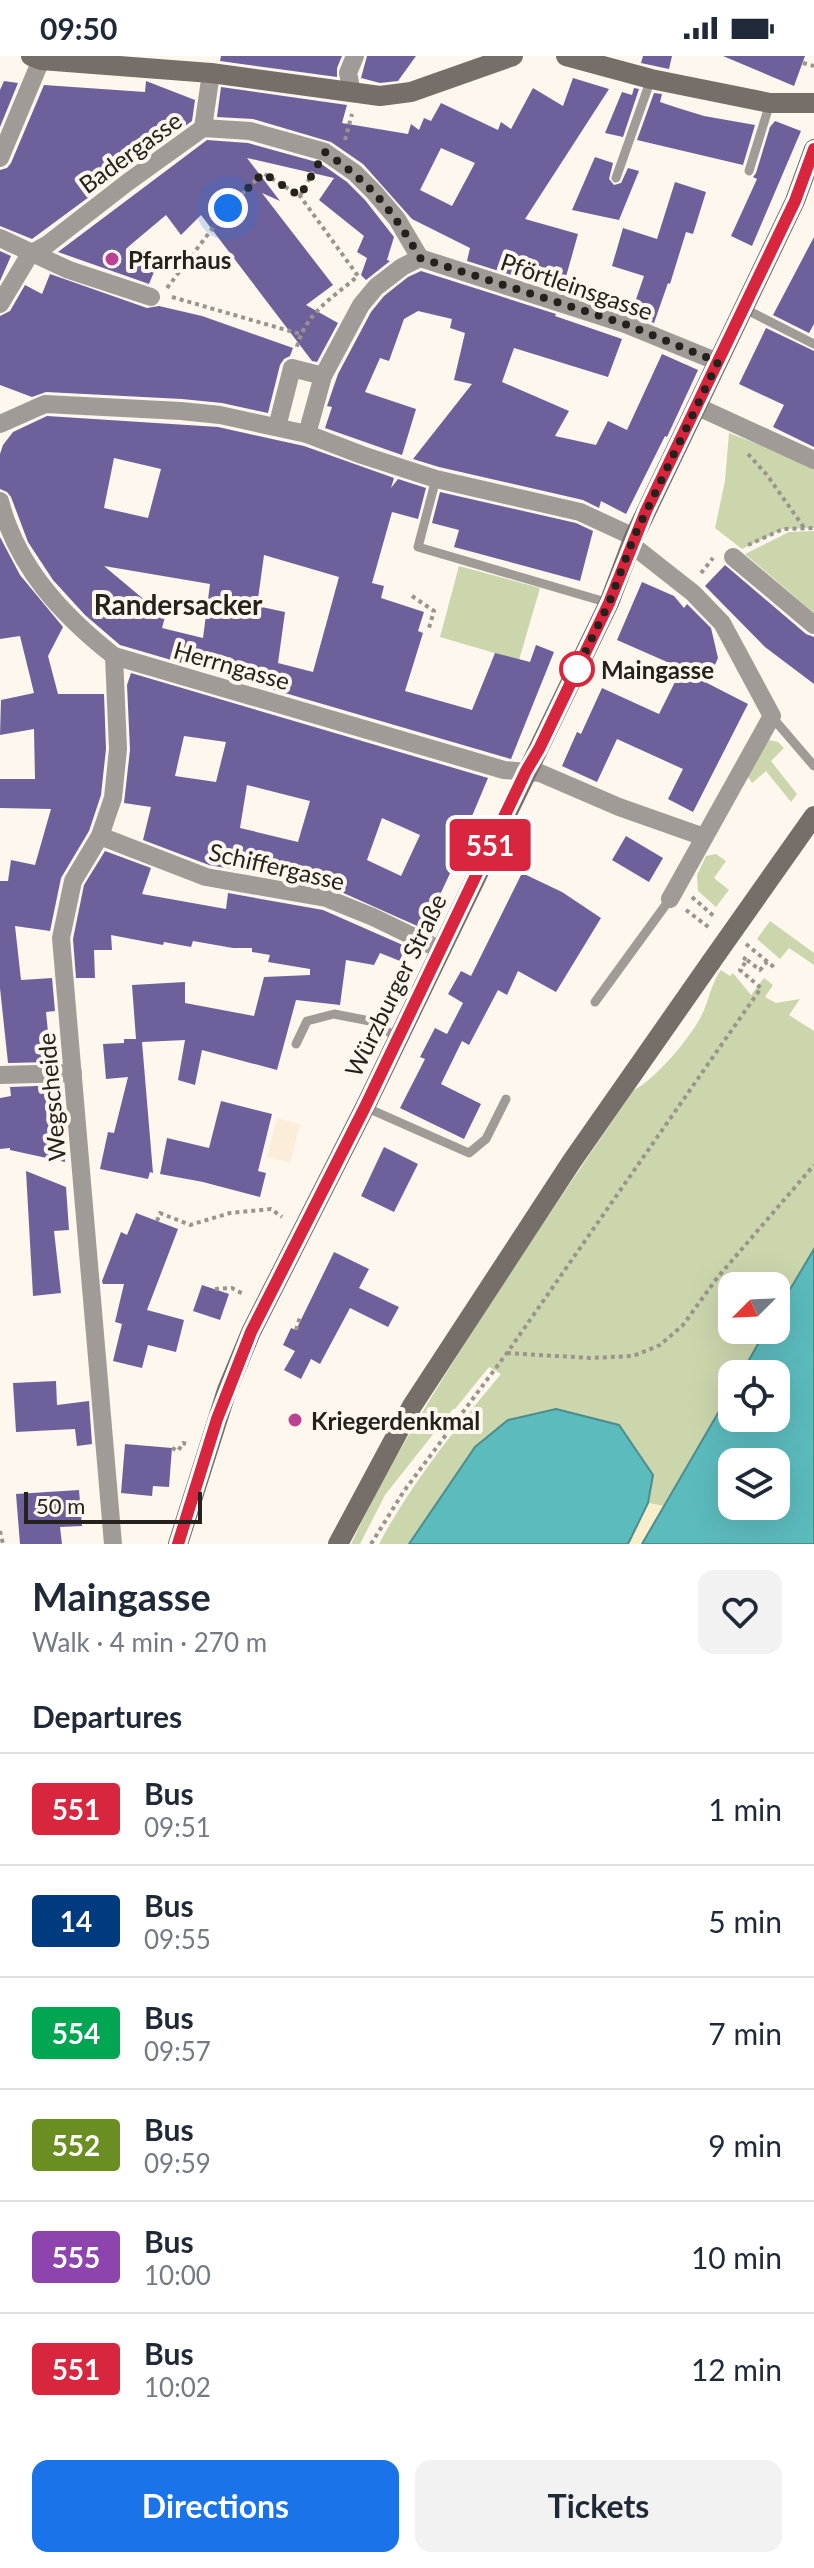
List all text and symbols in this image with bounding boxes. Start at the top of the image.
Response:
text: 09:50 [40,10,117,46]
street label: Badergasse [73,105,187,199]
your location [208,188,248,228]
place label: Pfarrhaus [128,245,231,274]
street label: Pförtleinsgasse [497,246,657,326]
marker: Pfarrhaus [103,250,121,268]
district label: Randersacker [94,587,263,621]
street label: Herrngasse [171,635,293,695]
marker: Maingasse [560,652,594,686]
place label: Maingasse [601,655,714,684]
line badge: 551 [444,819,536,871]
text: 551 [466,828,514,862]
street label: Schiffergasse [206,836,348,896]
street label: Würzburger Straße [338,889,452,1081]
street label: Wegscheide [31,1032,71,1162]
north arrow [718,1272,790,1344]
map controls [718,1272,790,1520]
button: locate [718,1360,790,1432]
place label: Kriegerdenkmal [311,1406,480,1435]
marker: Kriegerdenkmal [286,1411,304,1429]
button: layers [718,1448,790,1520]
scale bar [24,1488,202,1524]
text: 50 m [36,1492,85,1519]
button: heart [698,1570,782,1654]
text: Maingasse [32,1573,211,1619]
text: Walk · 4 min · 270 m [32,1626,267,1658]
text: Departures [32,1698,182,1734]
text: Bus [144,1775,194,1811]
text: 1 min [708,1791,782,1827]
text: 551 [52,1792,100,1826]
text: 09:51 [144,1811,211,1843]
text: Bus [144,1887,194,1923]
text: 5 min [708,1903,782,1939]
text: 14 [60,1904,92,1938]
text: 09:55 [144,1923,211,1955]
text: Bus [144,1999,194,2035]
text: 7 min [708,2015,782,2051]
text: 554 [52,2016,100,2050]
text: 09:57 [144,2035,211,2067]
text: Bus [144,2111,194,2147]
text: 9 min [708,2127,782,2163]
text: 552 [52,2128,100,2162]
text: 09:59 [144,2147,211,2179]
text: Bus [144,2223,194,2259]
text: 10 min [691,2239,782,2275]
text: 555 [52,2240,100,2274]
text: 10:00 [144,2259,211,2291]
text: Bus [144,2335,194,2371]
text: 12 min [691,2351,782,2387]
text: 551 [52,2352,100,2386]
text: 10:02 [144,2371,211,2403]
button: Directions [32,2460,399,2552]
button: Tickets [415,2460,782,2552]

